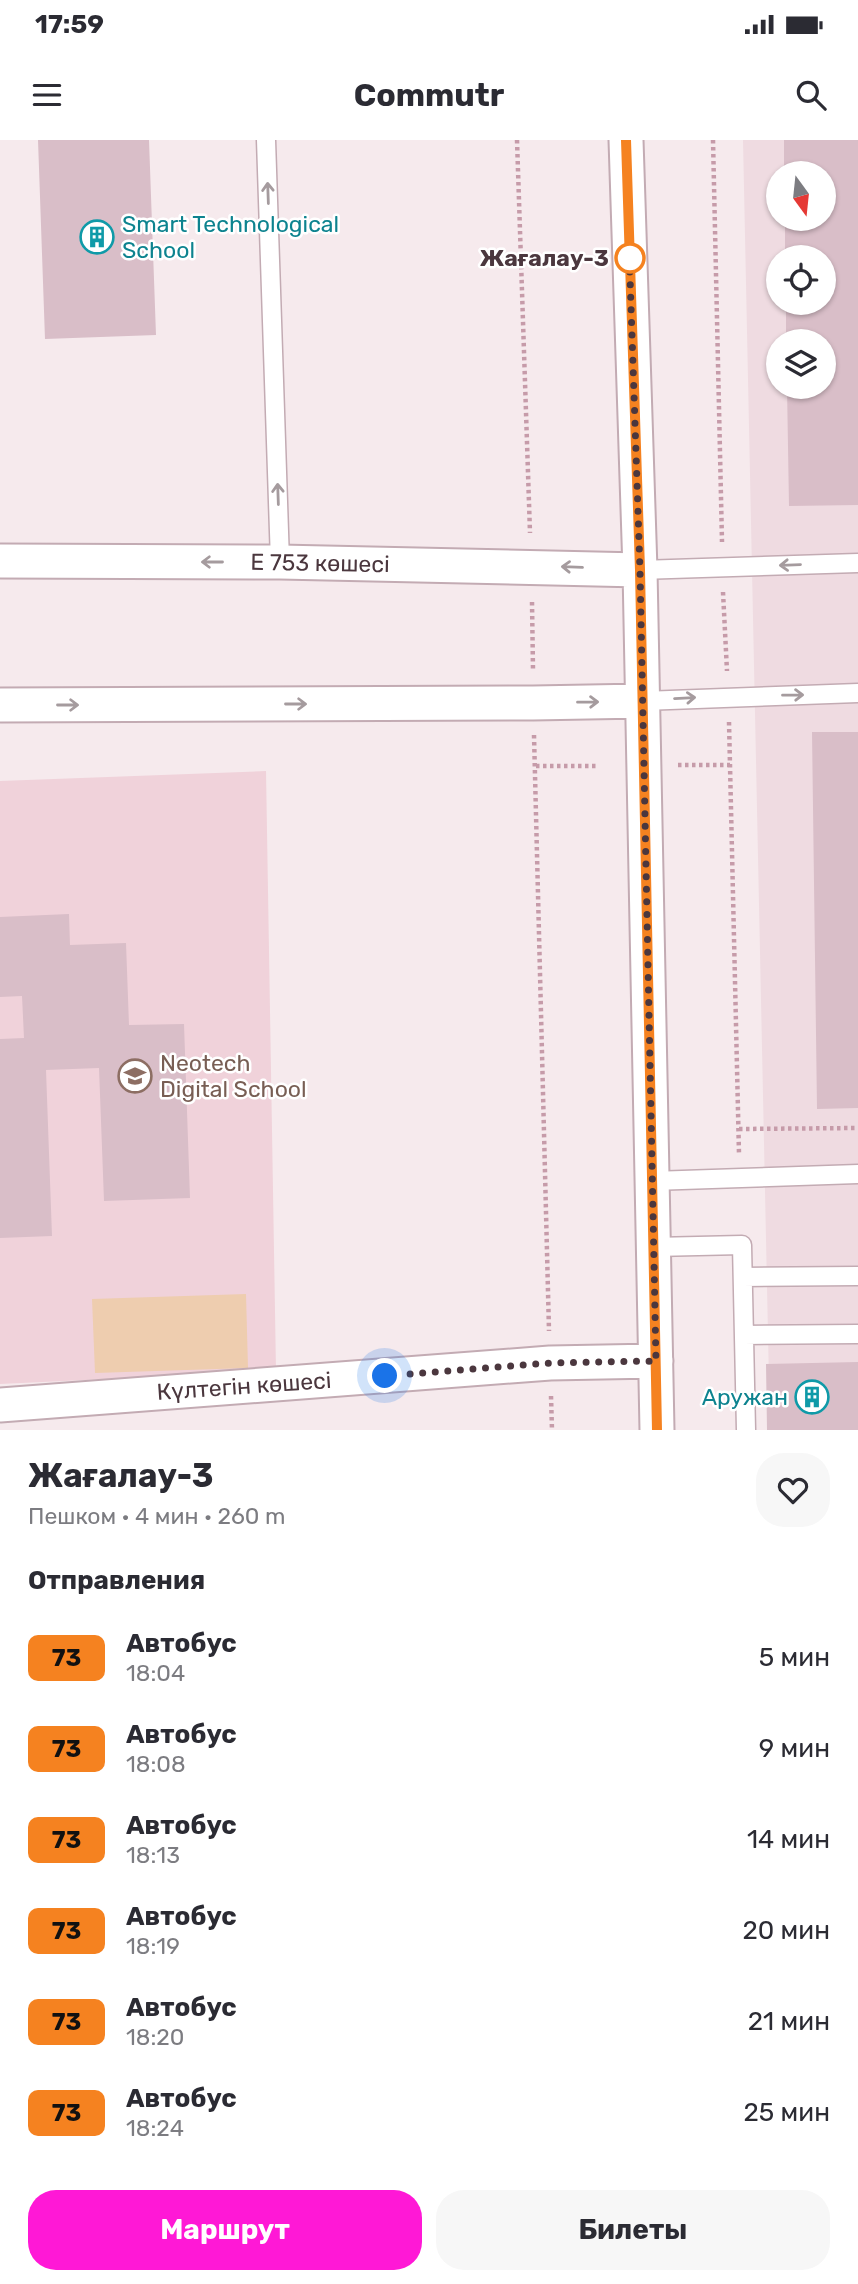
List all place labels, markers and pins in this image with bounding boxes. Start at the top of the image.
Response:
place label: Smart Technological School [122,210,339,264]
building icon: Smart Technological School [78,218,116,256]
marker: Жағалау-3 [615,243,645,273]
place label: Жағалау-3 [480,244,609,272]
place label: Neotech Digital School [160,1049,307,1103]
school or university icon: Neotech Digital School [116,1057,154,1095]
building icon: Аружан [793,1378,831,1416]
place label: Аружан [702,1383,788,1411]

